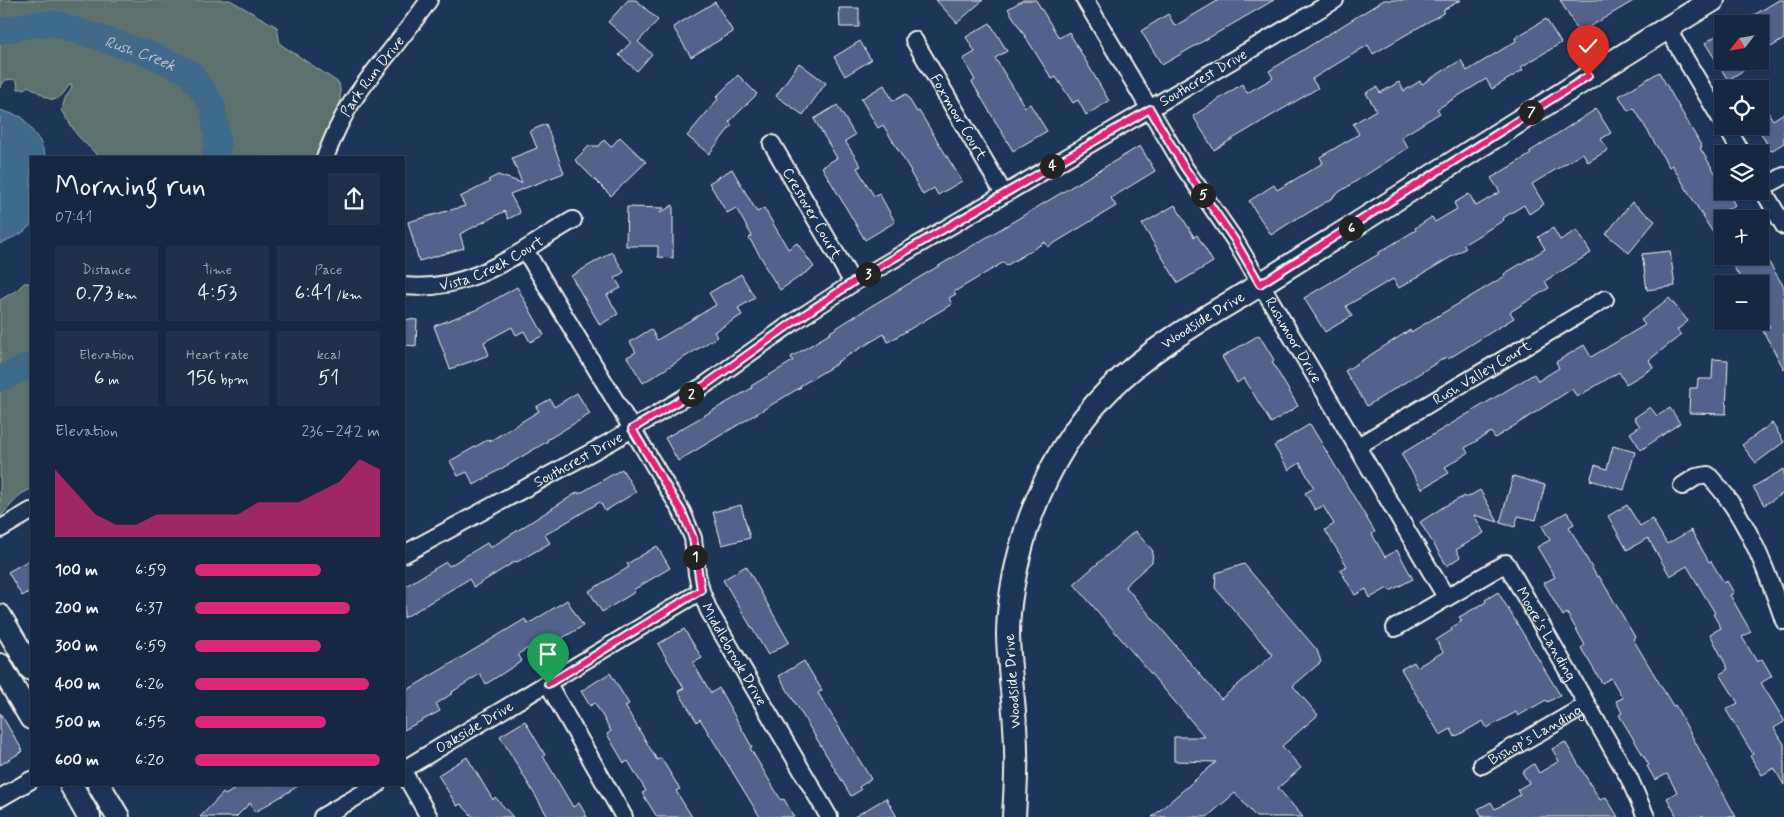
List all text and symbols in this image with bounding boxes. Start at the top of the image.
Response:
north arrow [1714,15,1769,70]
map controls [1714,15,1769,330]
pin [1567,25,1609,76]
water label: Rush Creek [102,31,179,77]
street label: Park Run Drive [336,32,410,121]
icon: check [1574,32,1602,60]
street label: Southcrest Drive [1156,45,1251,112]
street label: Foxmoor Court [925,70,991,164]
button: locate [1714,80,1769,135]
pin: 7 [1518,100,1544,124]
text: 7 [1527,103,1536,121]
button: layers [1714,145,1769,200]
pin: 4 [1040,154,1064,178]
text: 4 [1048,157,1057,175]
street label: Crestover Court [777,164,846,263]
text: Morning run [55,169,206,206]
button: share [328,173,380,225]
pin: 5 [1190,182,1216,208]
text: 5 [1199,186,1208,204]
text: 07:41 [55,207,92,228]
button: + [1714,210,1769,265]
pin: 6 [1338,216,1364,240]
text: 6 [1348,219,1355,237]
street label: Vista Creek Court [438,232,548,296]
text: Distance [82,261,131,279]
text: Time [203,261,232,279]
text: Pace [315,261,342,279]
pin: 3 [856,262,880,286]
text: 3 [865,265,872,283]
button: − [1714,275,1769,330]
text: 0.73 [76,279,113,307]
text: 4:53 [198,279,237,307]
text: 6:41 [295,279,332,307]
text: km [113,286,137,304]
text: /km [332,286,362,304]
street label: Woodside Drive [1158,287,1249,354]
street label: Rushmoor Drive [1260,294,1326,387]
street label: Rush Valley Court [1429,336,1535,410]
text: Elevation [79,346,134,364]
text: Heart rate [186,346,249,364]
text: kcal [317,346,340,364]
text: 6 [94,364,104,392]
text: 156 [186,364,217,392]
text: 51 [318,364,339,392]
text: m [104,371,119,389]
text: bpm [217,371,249,389]
pin: 2 [678,382,704,406]
text: 2 [688,385,695,403]
text: Elevation [55,421,118,442]
text: 236–242 m [301,421,380,442]
street label: Southcrest Drive [530,428,627,493]
pin: 1 [682,544,708,570]
text: 1 [692,548,699,566]
text: 100 m [55,560,98,581]
text: 6:59 [135,560,167,581]
street label: Moore's Landing [1511,584,1580,685]
text: 200 m [55,598,99,619]
text: 6:37 [135,598,163,619]
street label: Middlebrook Drive [696,600,771,710]
pin [527,633,569,684]
street label: Woodside Drive [1000,633,1026,729]
text: 300 m [55,636,98,657]
text: 6:59 [135,636,167,657]
icon: arrive [534,640,562,668]
text: 400 m [55,674,100,695]
text: 6:26 [135,674,164,695]
street label: Oakside Drive [432,697,518,759]
street label: Bishop's Landing [1485,701,1587,770]
text: 500 m [55,712,100,733]
text: 6:55 [135,712,166,733]
text: 600 m [55,750,99,771]
text: 6:20 [135,750,164,771]

